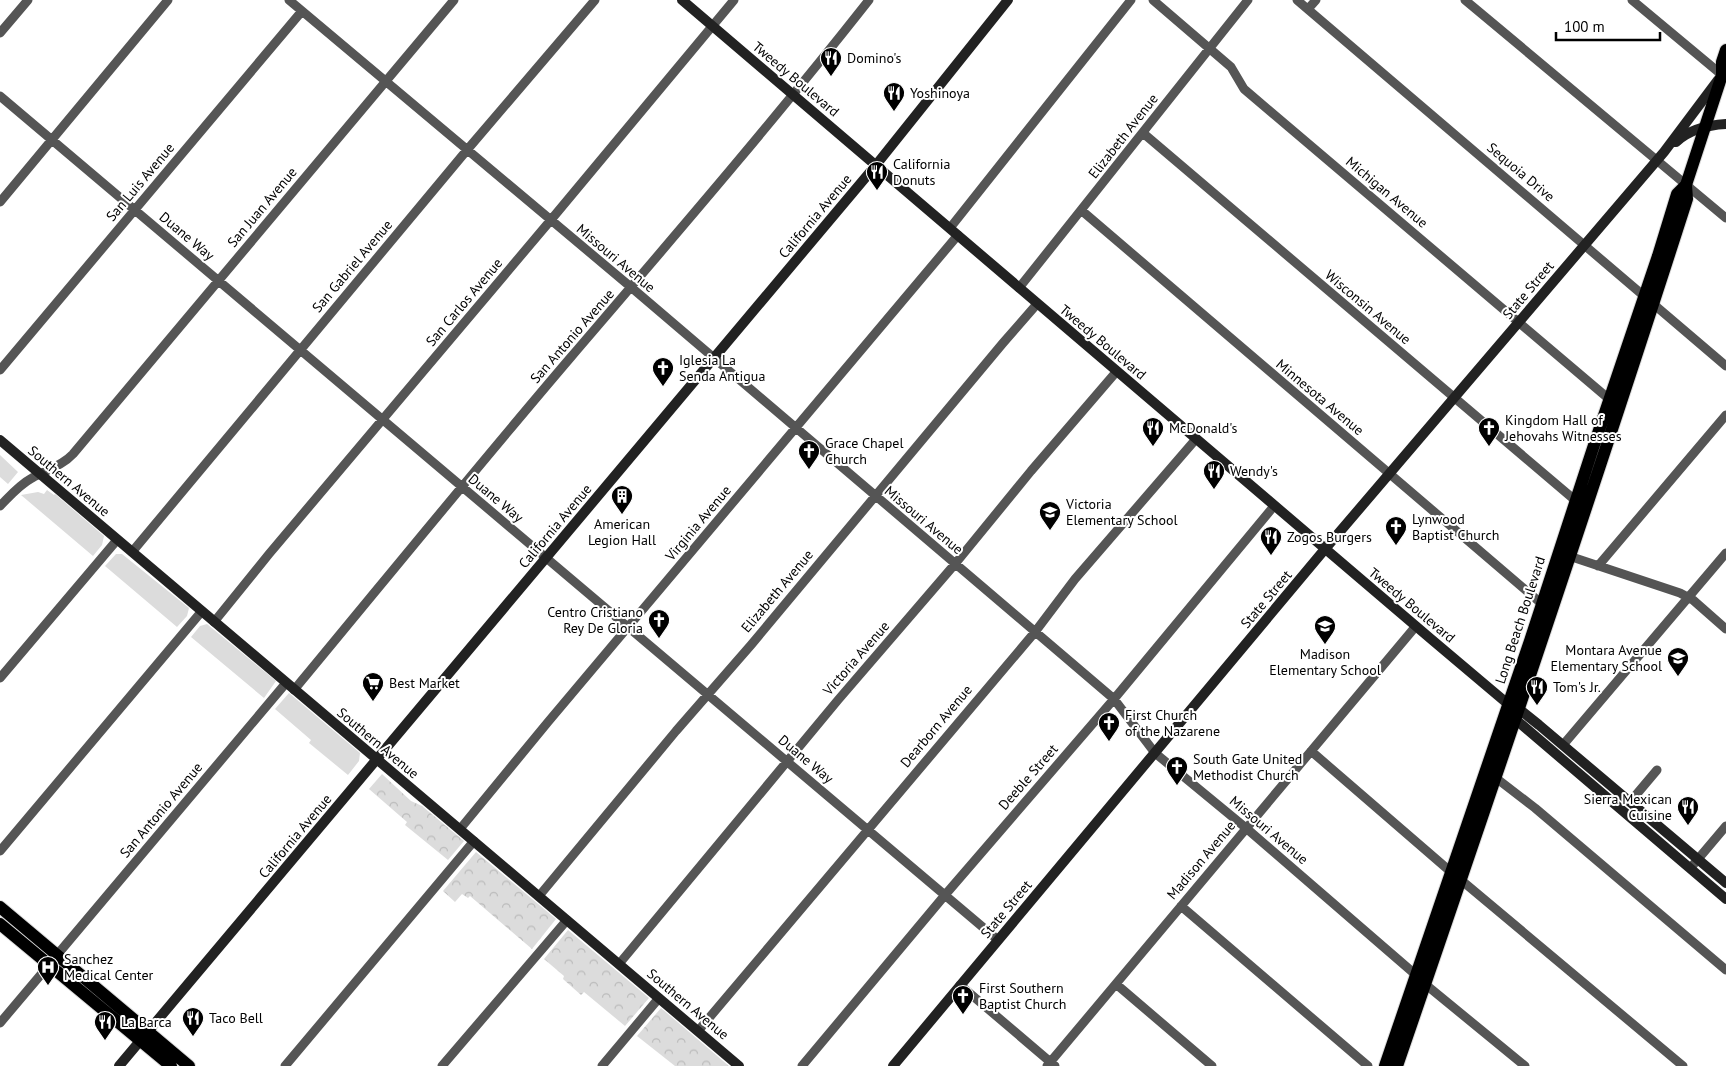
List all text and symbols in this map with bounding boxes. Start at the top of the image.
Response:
scale bar [1556,10,1660,42]
text: 100 m [1564,17,1605,36]
street label: Tweedy Boulevard [749,38,843,120]
restaurant icon: Domino's [819,46,843,77]
place label: Domino's [847,49,901,67]
restaurant icon: Yoshinoya [882,81,906,112]
place label: Yoshinoya [910,84,970,102]
street label: Elizabeth Avenue [1084,90,1162,182]
street label: San Luis Avenue [102,139,178,225]
street label: Sequoia Drive [1484,139,1558,205]
street label: Michigan Avenue [1342,152,1432,232]
place label: California Donuts [893,155,951,189]
restaurant icon: California Donuts [865,160,889,191]
street label: San Juan Avenue [223,163,301,251]
street label: California Avenue [775,170,855,262]
street label: Duane Way [156,208,219,265]
street label: San Gabriel Avenue [308,216,396,316]
street label: Missouri Avenue [573,220,659,296]
street label: San Carlos Avenue [422,254,506,350]
street label: State Street [1499,257,1558,323]
street label: Wisconsin Avenue [1321,266,1415,348]
street label: San Antonio Avenue [526,285,618,387]
street label: Tweedy Boulevard [1056,301,1150,383]
place label: Iglesia La Senda Antigua [679,351,765,385]
street label: Minnesota Avenue [1272,355,1368,439]
church icon: Iglesia La Senda Antigua [651,356,675,387]
place label: Kingdom Hall of Jehovahs Witnesses [1504,411,1622,445]
restaurant icon: McDonald's [1141,416,1165,447]
church icon: Kingdom Hall of Jehovahs Witnesses [1477,416,1501,447]
place label: McDonald's [1169,419,1237,437]
place label: Grace Chapel Church [825,434,903,468]
church icon: Grace Chapel Church [797,439,821,470]
street label: Southern Avenue [24,442,114,520]
restaurant icon: Wendy's [1202,459,1226,490]
place label: Wendy's [1230,462,1278,480]
street label: Duane Way [465,470,528,527]
street label: California Avenue [515,480,595,572]
street label: Virginia Avenue [661,482,735,565]
street label: Missouri Avenue [881,482,967,558]
building icon: American Legion Hall [610,484,634,515]
place label: Victoria Elementary School [1065,495,1178,529]
school or university icon: Victoria Elementary School [1038,500,1062,531]
place label: Lynwood Baptist Church [1412,510,1500,544]
place label: American Legion Hall [588,515,656,549]
church icon: Lynwood Baptist Church [1384,515,1408,546]
restaurant icon: Zogos Burgers [1259,525,1283,556]
place label: Zogos Burgers [1287,528,1372,546]
street label: Elizabeth Avenue [737,546,817,636]
street label: Long Beach Boulevard [1491,554,1549,686]
street label: Tweedy Boulevard [1365,564,1459,646]
street label: State Street [1237,566,1296,632]
place label: Centro Cristiano Rey De Gloria [547,603,643,637]
church icon: Centro Cristiano Rey De Gloria [647,608,671,639]
school or university icon: Madison Elementary School [1313,614,1337,645]
street label: Victoria Avenue [818,617,893,700]
place label: Montara Avenue Elementary School [1550,641,1662,675]
place label: Madison Elementary School [1269,645,1381,679]
school or university icon: Montara Avenue Elementary School [1666,646,1690,677]
supermarket icon: Best Market [361,671,385,702]
place label: Best Market [389,674,460,692]
restaurant icon: Tom's Jr. [1525,675,1549,706]
place label: Tom's Jr. [1553,678,1601,696]
street label: Dearborn Avenue [896,681,976,771]
street label: Southern Avenue [333,704,423,782]
place label: First Church of the Nazarene [1125,706,1220,740]
church icon: First Church of the Nazarene [1097,711,1121,742]
street label: Duane Way [775,731,838,788]
street label: Deeble Street [994,740,1062,814]
place label: South Gate United Methodist Church [1193,750,1302,784]
church icon: South Gate United Methodist Church [1165,755,1189,786]
street label: San Antonio Avenue [116,759,206,861]
street label: California Avenue [255,790,335,882]
place label: Sierra Mexican Cuisine [1584,790,1672,824]
street label: Missouri Avenue [1226,792,1312,868]
restaurant icon: Sierra Mexican Cuisine [1676,795,1700,826]
street label: Madison Avenue [1163,817,1239,903]
street label: State Street [977,876,1036,942]
place label: Sanchez Medical Center [64,950,154,984]
hospital icon: Sanchez Medical Center [36,955,60,986]
street label: Southern Avenue [643,965,733,1043]
place label: First Southern Baptist Church [979,979,1067,1013]
church icon: First Southern Baptist Church [951,984,975,1015]
restaurant icon: Taco Bell [181,1006,205,1037]
place label: Taco Bell [209,1009,263,1027]
restaurant icon: La Barca [93,1010,117,1041]
place label: La Barca [121,1013,172,1031]

